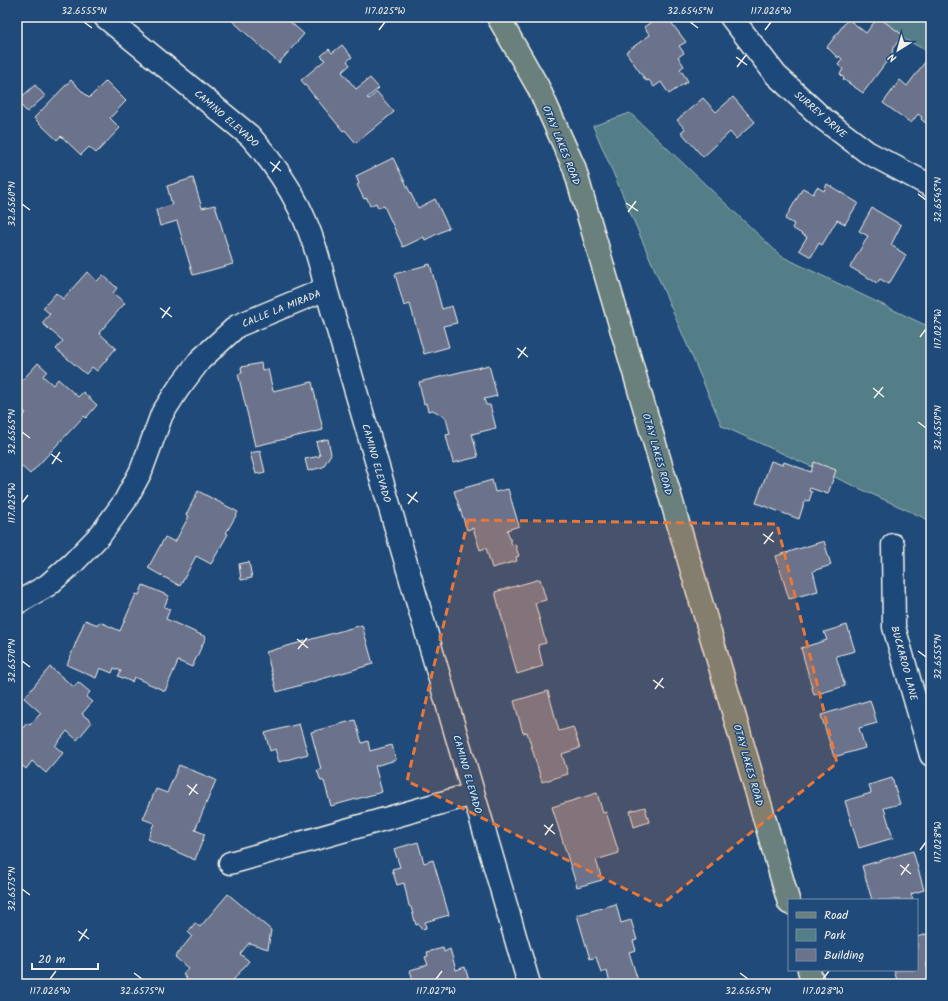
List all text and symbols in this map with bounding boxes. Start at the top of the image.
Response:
text: 32.6555°N [61,3,107,19]
text: 117.025°W [365,3,406,19]
text: 32.6545°N [667,3,713,19]
text: 117.026°W [751,3,792,19]
north arrow [878,30,918,70]
text: N [884,48,901,66]
street label: CAMINO ELEVADO [190,86,262,151]
street label: SURREY DRIVE [791,87,851,143]
street label: OTAY LAKES ROAD [538,103,585,188]
text: 32.6545°N [930,177,946,223]
text: 32.6560°N [4,181,20,227]
street label: CALLE LA MIRADA [240,286,323,332]
text: 117.027°W [930,309,946,349]
text: 32.6550°N [930,405,946,451]
text: 32.6565°N [4,409,20,455]
street label: OTAY LAKES ROAD [638,411,677,498]
street label: CAMINO ELEVADO [357,422,395,504]
text: 117.025°W [4,482,20,523]
street label: BUCKAROO LANE [886,624,922,703]
text: 32.6555°N [930,634,946,680]
text: 32.6570°N [4,638,20,683]
street label: OTAY LAKES ROAD [729,722,768,809]
street label: CAMINO ELEVADO [448,733,486,815]
text: 117.028°W [930,821,946,863]
text: 32.6575°N [4,866,20,911]
legend [788,899,918,971]
text: Road [824,906,849,925]
text: Park [824,926,846,945]
scale bar [32,945,98,971]
text: Building [824,946,864,965]
text: 20 m [38,950,66,969]
text: 117.026°W [30,983,71,999]
text: 32.6575°N [120,983,165,999]
text: 117.027°W [416,983,456,999]
text: 32.6565°N [725,983,771,999]
text: 117.028°W [802,983,844,999]

